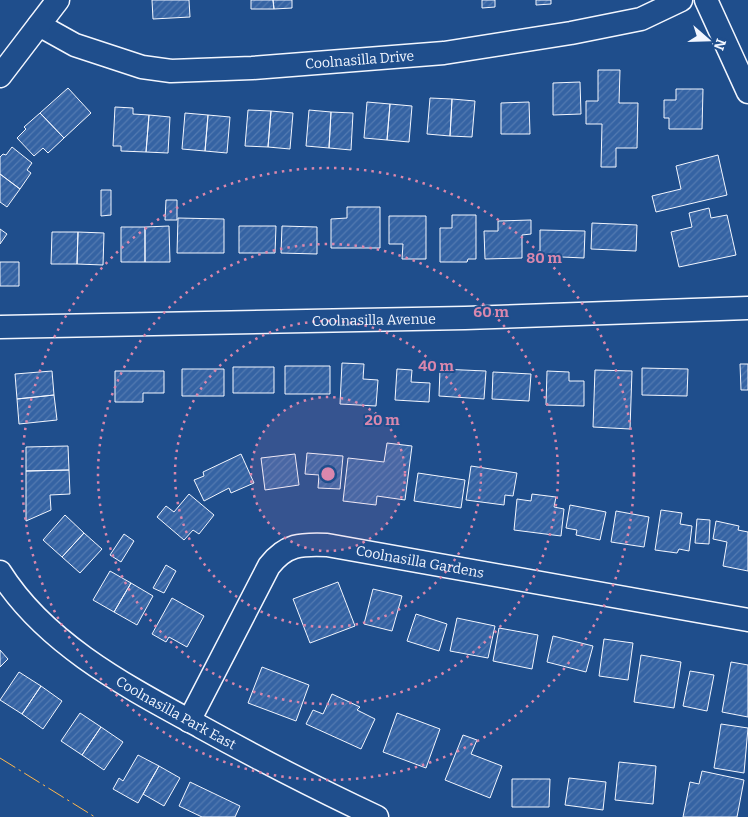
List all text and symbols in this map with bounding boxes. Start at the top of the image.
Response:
north arrow [683,15,733,65]
text: N [710,36,730,52]
street label: Coolnasilla Drive [305,47,415,73]
text: 80 m [526,249,562,267]
text: 60 m [473,303,509,321]
street label: Coolnasilla Avenue [312,311,436,330]
text: 40 m [418,357,455,375]
text: 20 m [365,411,400,429]
centre of rings [319,465,337,483]
street label: Coolnasilla Gardens [354,542,485,582]
street label: Coolnasilla Park East [113,673,239,754]

